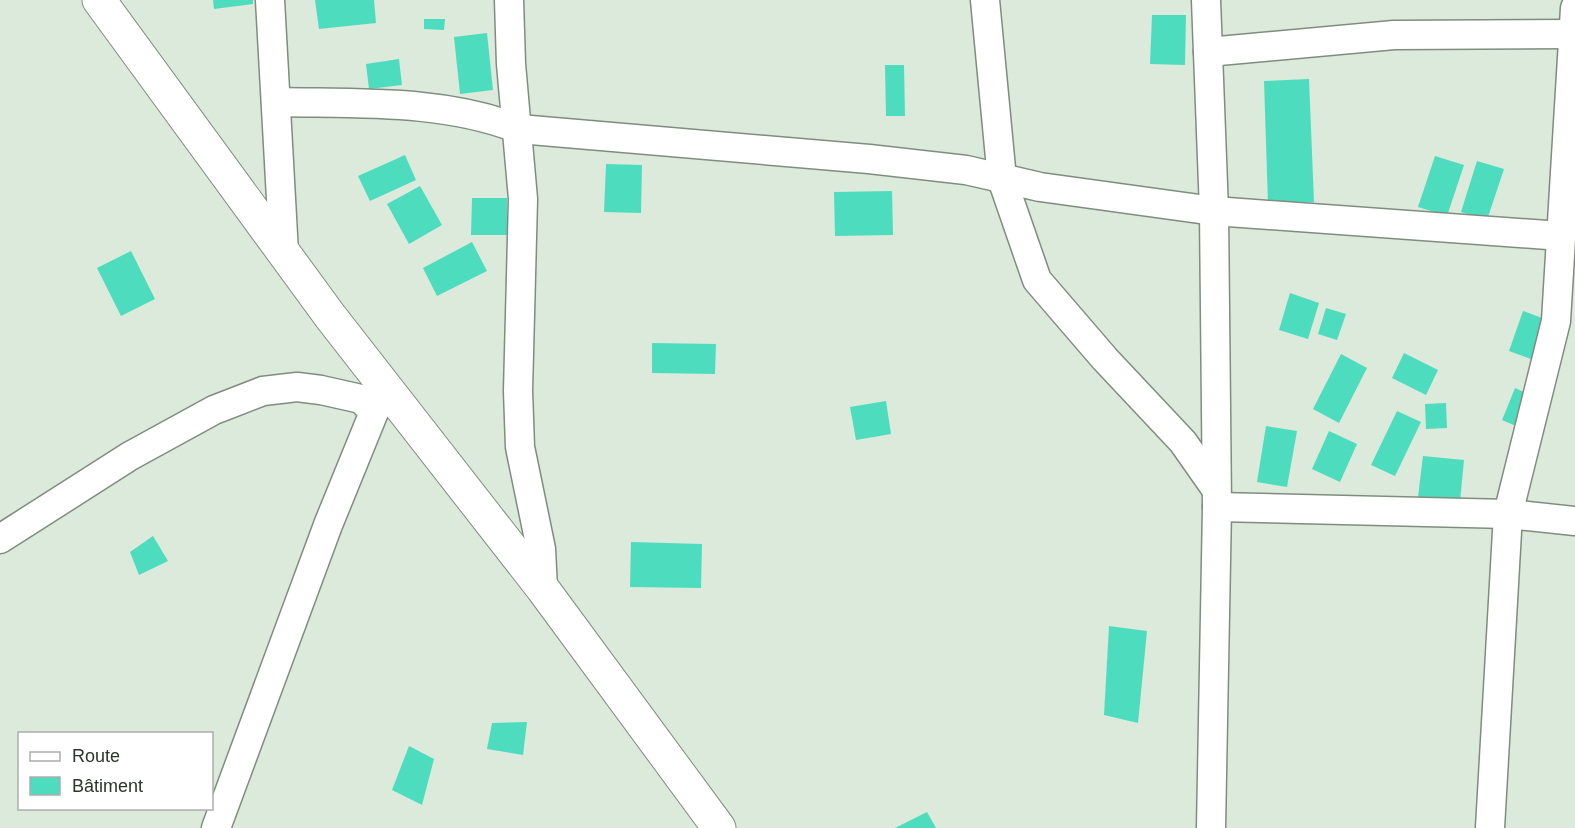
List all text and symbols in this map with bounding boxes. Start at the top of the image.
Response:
legend [18,732,213,810]
text: Route [72,746,120,766]
text: Bâtiment [72,776,143,796]

